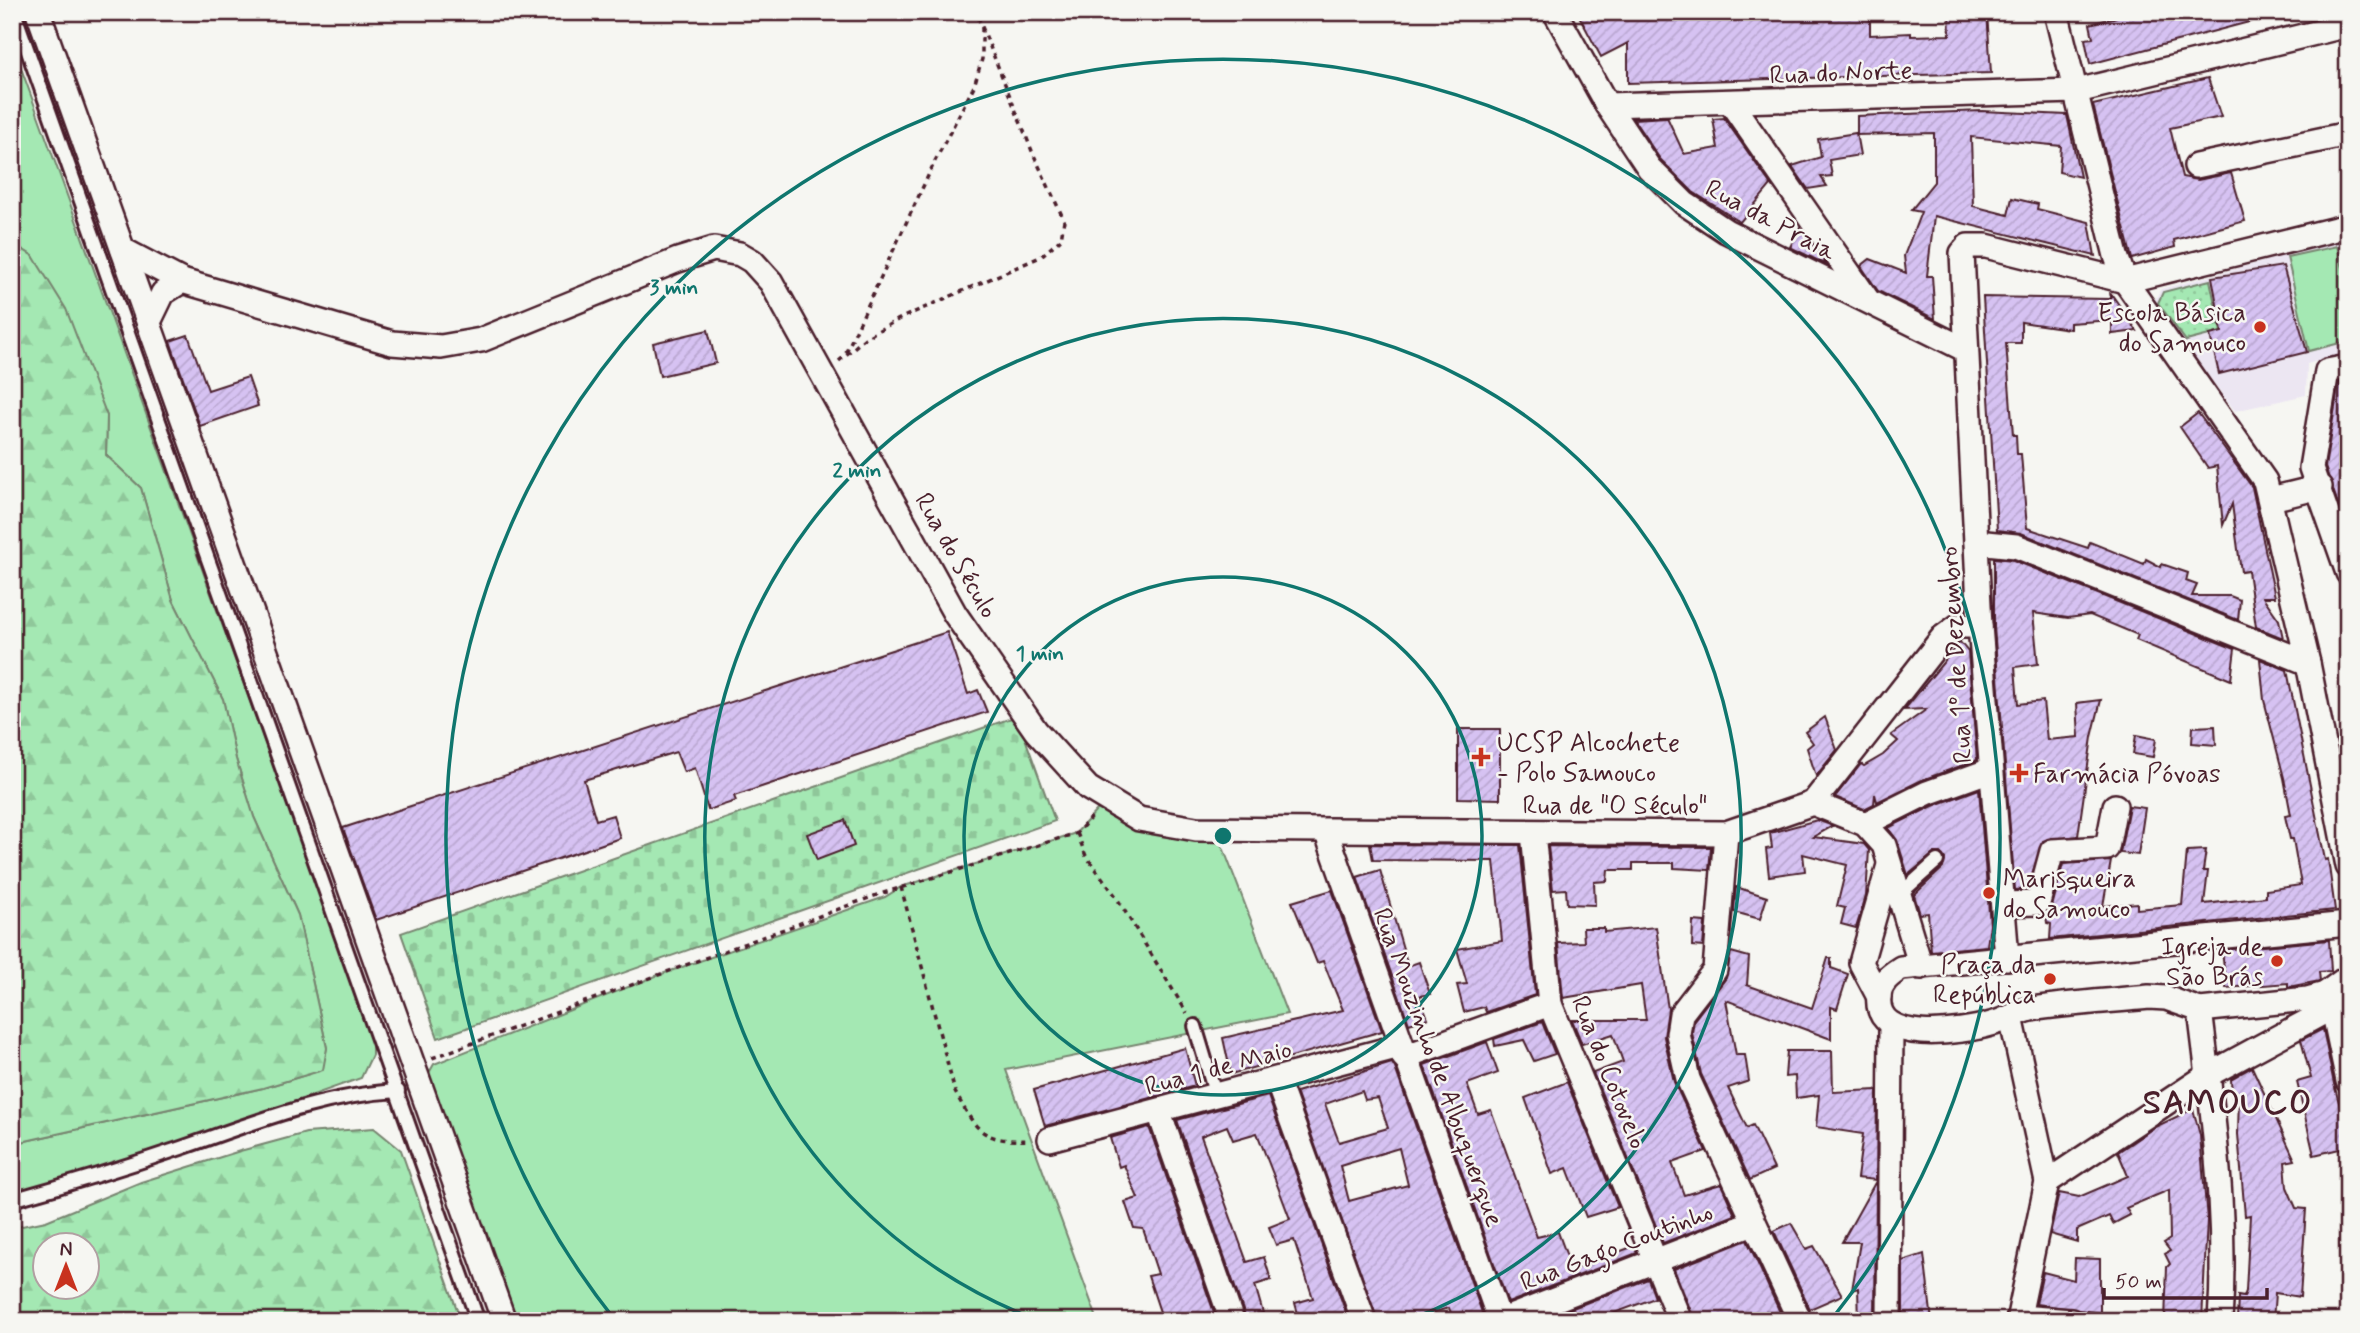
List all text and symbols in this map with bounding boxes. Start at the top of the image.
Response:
street label: Rua do Norte [1769,55,1913,93]
street label: Rua da Praia [1699,172,1842,270]
text: 3 min [650,274,698,302]
place label: Escola Básica do Samouco [2097,297,2246,361]
marker: Escola Básica do Samouco [2252,319,2268,335]
text: 2 min [832,457,882,485]
street label: Rua do Século [906,487,1005,625]
street label: Rua 1º de Dezembro [1932,545,1982,765]
text: 1 min [1016,640,1064,668]
place label: UCSP Alcochete - Polo Samouco [1497,727,1680,791]
marker: UCSP Alcochete - Polo Samouco [1471,747,1491,767]
place label: Farmácia Póvoas [2033,758,2221,792]
marker: Farmácia Póvoas [2011,765,2027,781]
street label: Rua de "O Século" [1523,790,1707,824]
centre of rings [1211,824,1235,848]
place label: Marisqueira do Samouco [2003,863,2136,927]
marker: Marisqueira do Samouco [1981,885,1997,901]
street label: Rua Mouzinho de Albuquerque [1364,904,1511,1232]
place label: Igreja de São Brás [2161,931,2263,995]
place label: Praça da República [1933,949,2036,1013]
marker: Igreja de São Brás [2269,953,2285,969]
marker: Praça da República [2042,971,2058,987]
street label: Rua do Cotovelo [1562,991,1654,1154]
street label: Rua 1 de Maio [1141,1033,1296,1105]
district label: SAMOUCO [2143,1082,2313,1126]
street label: Rua Gago Coutinho [1516,1195,1719,1303]
north arrow [32,1232,102,1302]
text: N [60,1238,72,1263]
scale bar [2104,1256,2267,1300]
text: 50 m [2115,1268,2162,1296]

